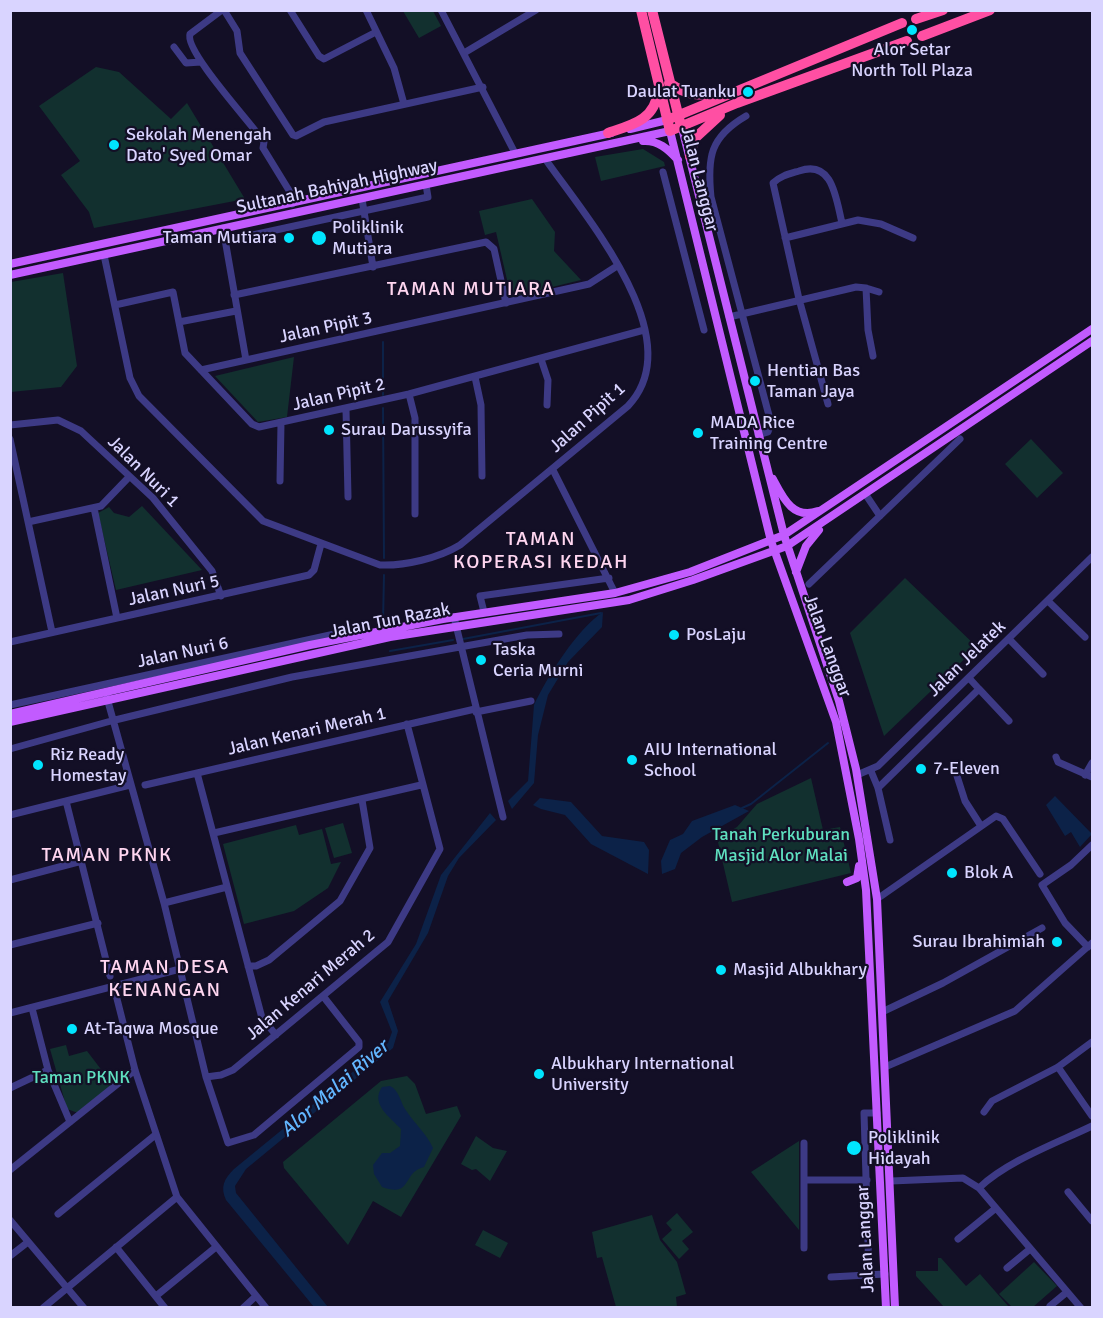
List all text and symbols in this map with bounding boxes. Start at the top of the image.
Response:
marker: Alor Setar North Toll Plaza [905,23,919,37]
place label: Alor Setar North Toll Plaza [851,39,973,82]
place label: Daulat Tuanku [626,81,736,103]
marker: Daulat Tuanku [741,85,755,99]
place label: Sekolah Menengah Dato' Syed Omar [126,124,272,166]
street label: Jalan Langgar [675,124,723,234]
marker: Sekolah Menengah Dato' Syed Omar [107,138,121,152]
street label: Sultanah Bahiyah Highway [235,155,439,219]
place label: Poliklinik Mutiara [332,217,404,260]
place label: Taman Mutiara [163,227,277,249]
marker: Poliklinik Mutiara [310,229,328,247]
marker: Taman Mutiara [282,231,296,245]
district label: TAMAN MUTIARA [387,278,555,302]
street label: Jalan Pipit 3 [278,308,374,348]
place label: Hentian Bas Taman Jaya [767,360,860,403]
street label: Jalan Pipit 2 [291,374,387,416]
marker: Hentian Bas Taman Jaya [748,374,762,388]
street label: Jalan Pipit 1 [546,378,630,458]
place label: MADA Rice Training Centre [710,412,828,454]
place label: Surau Darussyifa [341,419,472,441]
marker: Surau Darussyifa [322,423,336,437]
marker: MADA Rice Training Centre [691,426,705,440]
street label: Jalan Nuri 1 [103,432,183,512]
district label: TAMAN KOPERASI KEDAH [453,528,629,575]
street label: Jalan Nuri 5 [127,571,221,611]
street label: Jalan Langgar [798,592,856,700]
street label: Jalan Tun Razak [328,599,452,643]
street label: Jalan Jelatek [923,616,1011,702]
place label: PosLaju [686,624,746,646]
marker: PosLaju [667,628,681,642]
street label: Jalan Nuri 6 [136,633,230,673]
place label: Taska Ceria Murni [493,639,583,682]
marker: Taska Ceria Murni [474,653,488,667]
street label: Jalan Kenari Merah 1 [226,703,388,761]
place label: AIU International School [644,739,777,782]
place label: Riz Ready Homestay [50,744,126,786]
marker: AIU International School [625,753,639,767]
marker: Riz Ready Homestay [31,758,45,772]
place label: 7-Eleven [933,758,1000,780]
marker: 7-Eleven [914,762,928,776]
park label: Tanah Perkuburan Masjid Alor Malai [712,824,850,866]
district label: TAMAN PKNK [42,844,172,868]
place label: Blok A [964,862,1013,884]
marker: Blok A [945,866,959,880]
street label: Jalan Kenari Merah 2 [242,925,380,1045]
place label: Surau Ibrahimiah [913,931,1045,953]
marker: Surau Ibrahimiah [1050,935,1064,949]
district label: TAMAN DESA KENANGAN [100,956,230,1003]
place label: Masjid Albukhary [733,959,867,981]
marker: Masjid Albukhary [714,963,728,977]
place label: At-Taqwa Mosque [84,1018,218,1040]
marker: At-Taqwa Mosque [65,1022,79,1036]
water label: Alor Malai River [276,1035,394,1143]
place label: Albukhary International University [551,1053,734,1096]
park label: Taman PKNK [32,1067,130,1089]
marker: Albukhary International University [532,1067,546,1081]
place label: Poliklinik Hidayah [868,1127,940,1170]
marker: Poliklinik Hidayah [845,1139,863,1157]
street label: Jalan Langgar [852,1185,880,1293]

